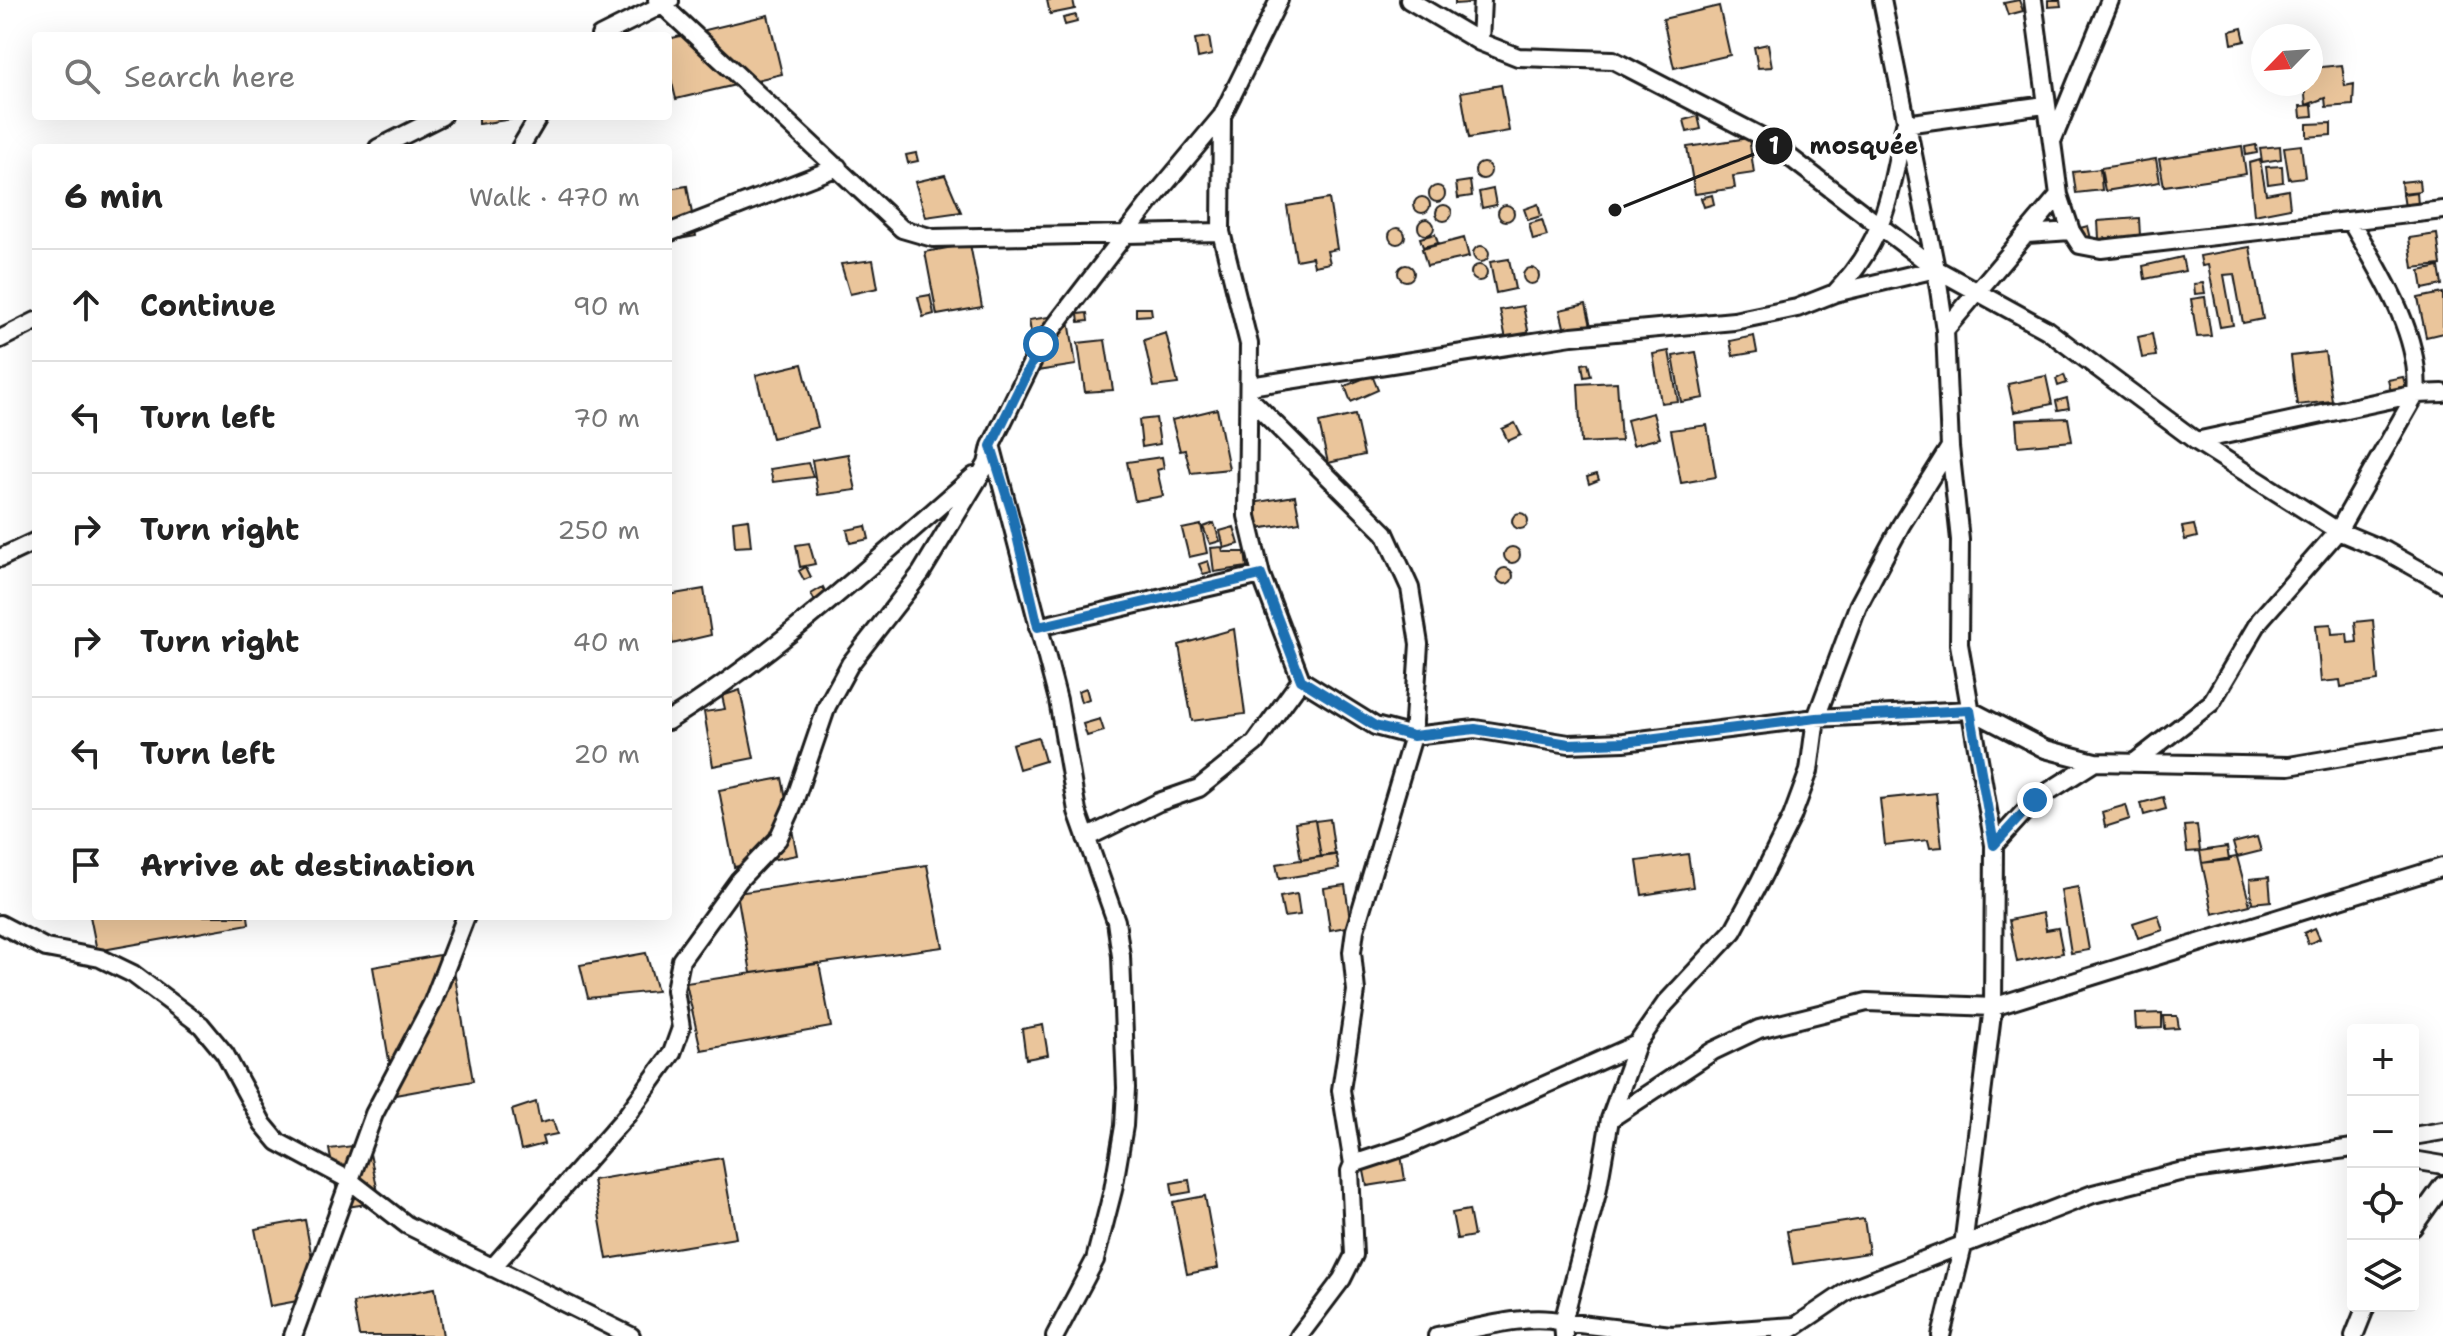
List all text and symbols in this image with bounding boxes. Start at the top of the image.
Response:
north arrow [2251,24,2323,96]
search box [32,32,672,120]
icon: search [60,54,104,98]
text: Search here [124,56,295,97]
callout: mosquée [1754,122,1935,170]
text: 1 [1769,130,1779,162]
text: mosquée [1810,130,1918,162]
text: 6 min [64,173,163,219]
text: Walk · 470 m [469,179,640,214]
icon: ahead [64,283,108,327]
text: Continue [140,285,276,326]
text: 90 m [573,288,640,323]
route start [1023,326,1059,362]
icon: left [64,395,108,439]
text: Turn left [140,397,275,438]
text: 70 m [573,400,640,435]
icon: right [64,507,108,551]
text: Turn right [140,509,299,550]
text: 250 m [557,512,640,547]
icon: right [64,619,108,663]
text: Turn right [140,621,299,662]
text: 40 m [573,624,640,659]
icon: left [64,731,108,775]
text: Turn left [140,733,275,774]
text: 20 m [573,736,640,771]
route end [2017,782,2053,818]
icon: arrive [64,843,108,887]
text: Arrive at destination [140,845,475,886]
map controls [2347,1024,2419,1312]
button: + [2347,1024,2419,1096]
button: − [2347,1096,2419,1168]
button: locate [2347,1168,2419,1240]
button: layers [2347,1240,2419,1312]

